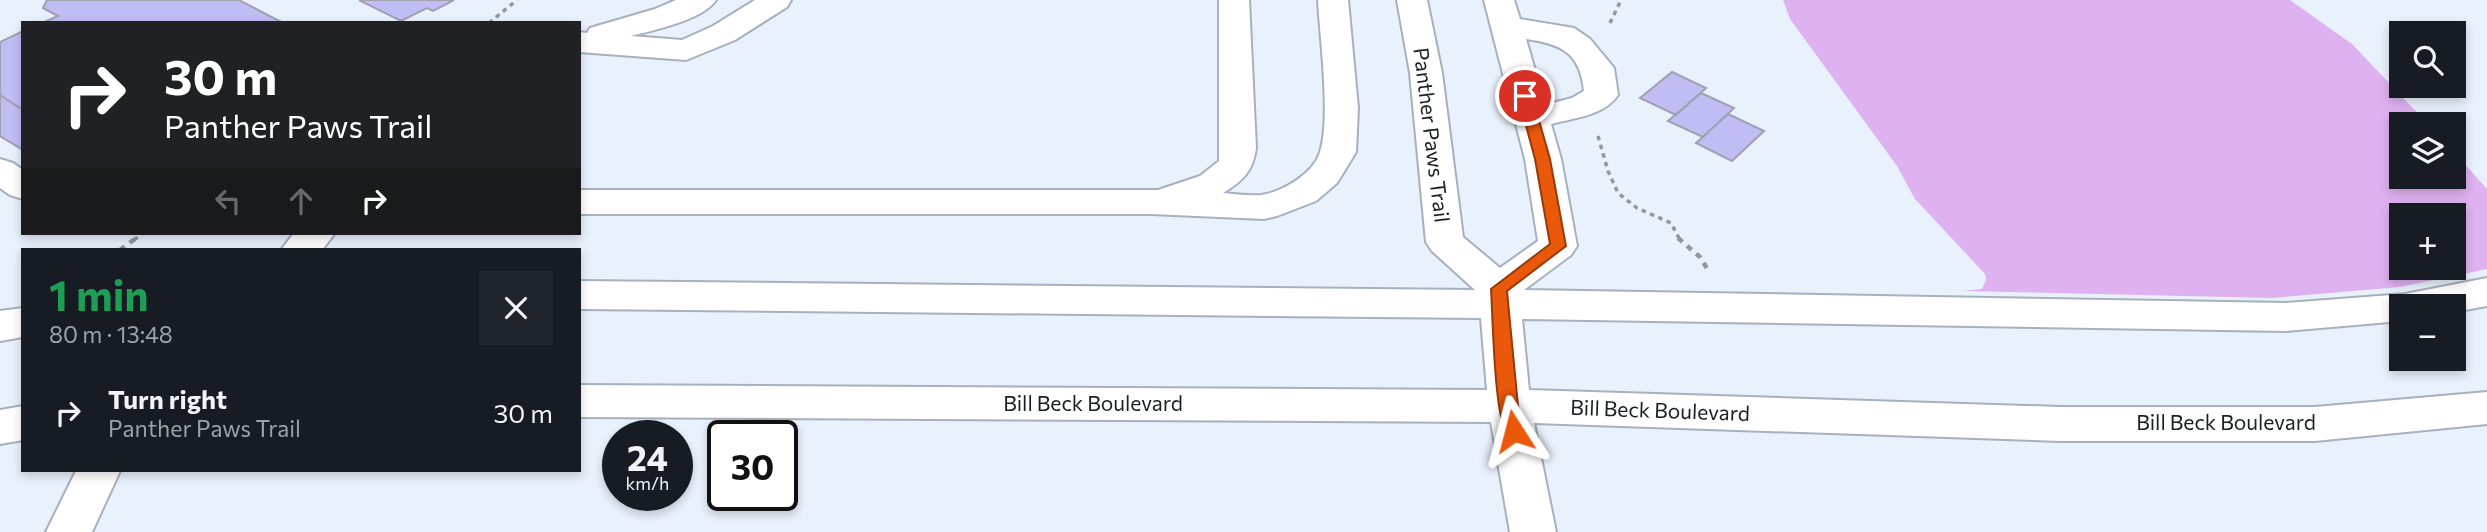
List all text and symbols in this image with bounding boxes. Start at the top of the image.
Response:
map controls [2389,21,2466,371]
button: search [2389,21,2466,98]
text: 30 m [164,45,277,105]
street label: Panther Paws Trail [1409,46,1456,224]
icon: right [49,49,140,140]
pin [1495,66,1555,126]
icon: arrive [1506,77,1544,115]
text: Panther Paws Trail [164,105,432,145]
button: layers [2389,112,2466,189]
icon: left [209,182,247,220]
icon: ahead [282,182,320,220]
icon: right [355,182,393,220]
button: + [2389,203,2466,280]
text: 1 min [49,268,149,320]
button: close [479,271,553,345]
button: − [2389,294,2466,371]
text: 80 m · 13:48 [49,320,173,348]
text: Turn right [108,383,227,414]
street label: Bill Beck Boulevard [1003,390,1183,415]
icon: right [49,394,87,432]
position arrow [1477,394,1551,468]
street label: Bill Beck Boulevard [1570,394,1750,425]
text: 30 m [494,397,553,428]
street label: Bill Beck Boulevard [2136,409,2316,434]
text: Panther Paws Trail [108,414,301,442]
speed limit sign: 30 [707,420,798,511]
text: 24 [627,435,668,478]
text: km/h [626,472,669,494]

